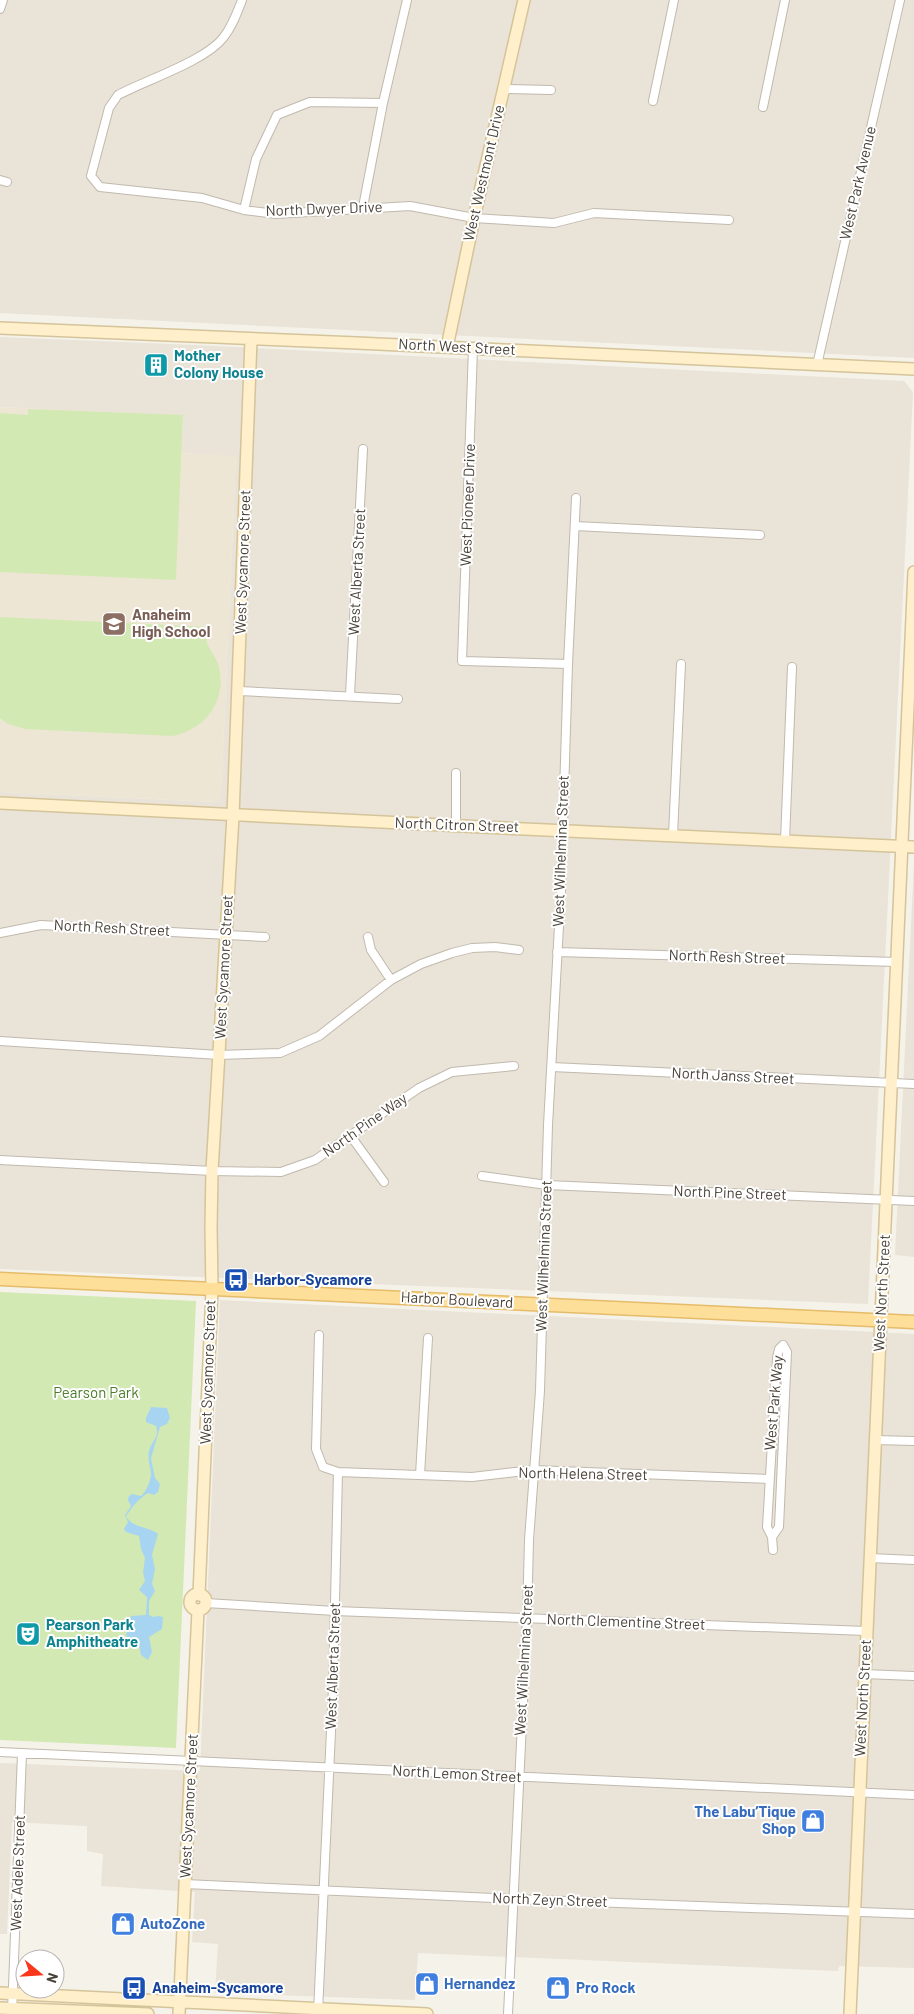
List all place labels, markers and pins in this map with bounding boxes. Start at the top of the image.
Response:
place label: Mother Colony House [174,346,264,381]
building icon: Mother Colony House [143,352,169,378]
place label: Anaheim High School [132,605,210,640]
school or university icon: Anaheim High School [101,611,127,637]
bus stop icon: Harbor-Sycamore [223,1267,249,1293]
place label: Harbor-Sycamore [254,1270,372,1288]
place label: Pearson Park Amphitheatre [46,1615,138,1650]
theatre icon: Pearson Park Amphitheatre [15,1621,41,1647]
place label: The Labu’Tique Shop [694,1802,796,1837]
shop icon: The Labu’Tique Shop [800,1808,826,1834]
shop icon: AutoZone [110,1911,136,1937]
place label: AutoZone [140,1914,205,1932]
shop icon: Hernandez [414,1971,440,1997]
place label: Hernandez [444,1974,515,1992]
bus stop icon: Anaheim-Sycamore [121,1975,147,2001]
shop icon: Pro Rock [545,1975,571,2001]
place label: Anaheim-Sycamore [152,1978,284,1996]
place label: Pro Rock [576,1978,635,1996]

